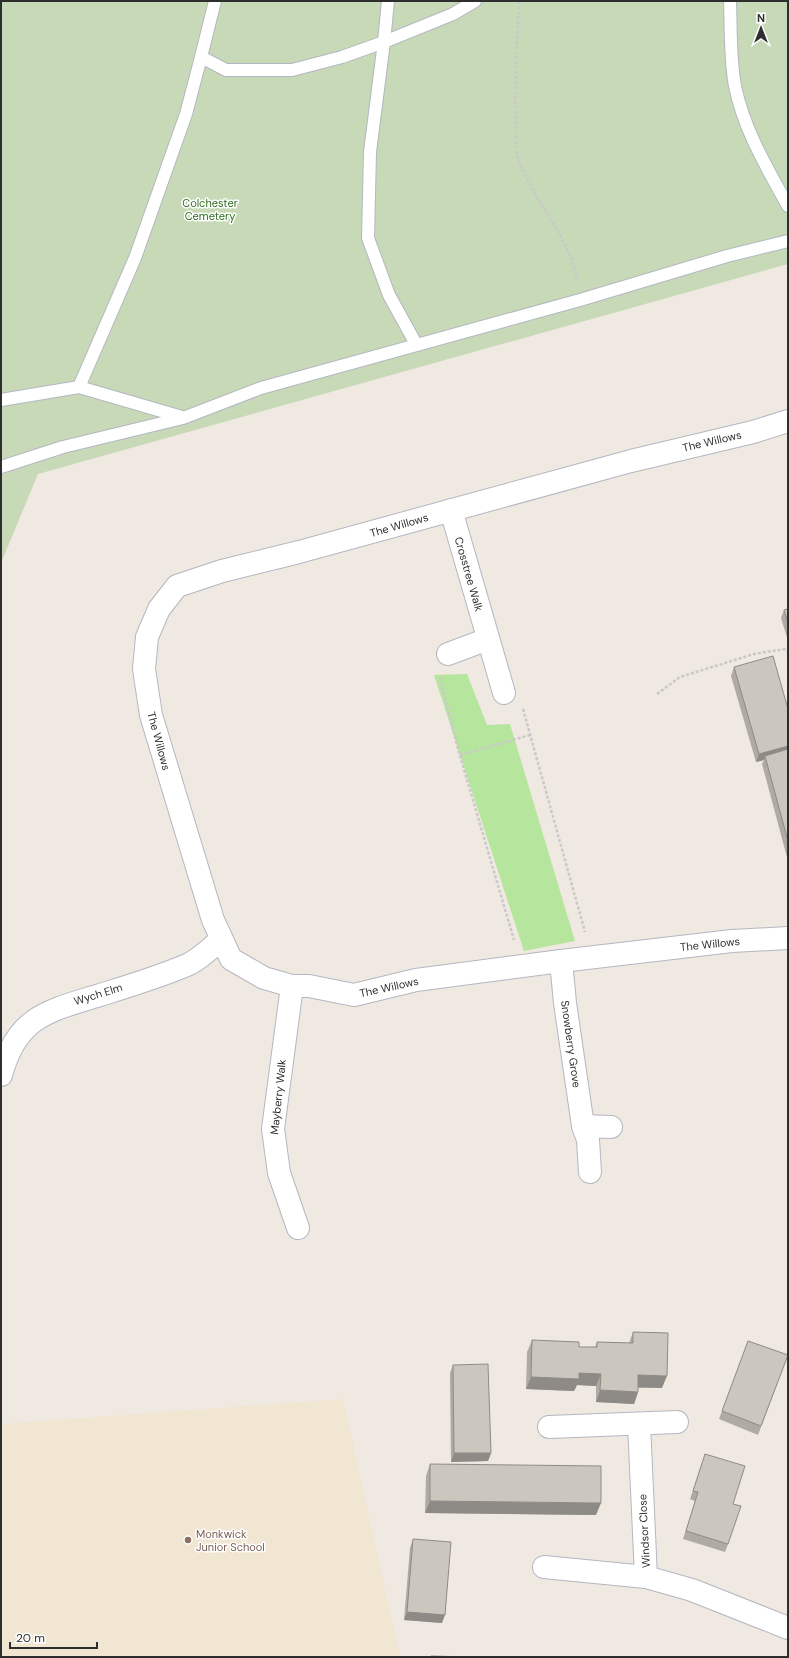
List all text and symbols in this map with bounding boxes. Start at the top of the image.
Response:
north arrow [741,8,781,48]
text: N [757,11,765,25]
park label: Colchester Cemetery [182,196,238,223]
street label: The Willows [681,427,743,455]
street label: The Willows [368,510,430,540]
street label: Crosstree Walk [452,535,486,613]
street label: The Willows [144,710,174,772]
street label: The Willows [679,934,741,954]
street label: The Willows [358,974,420,1000]
street label: Wych Elm [72,980,124,1008]
street label: Snowberry Grove [558,999,584,1089]
street label: Mayberry Walk [267,1058,289,1135]
street label: Windsor Close [635,1494,653,1568]
place label: Monkwick Junior School [196,1527,265,1554]
marker: Monkwick Junior School [183,1535,193,1545]
scale bar [10,1624,97,1650]
text: 20 m [16,1630,45,1646]

